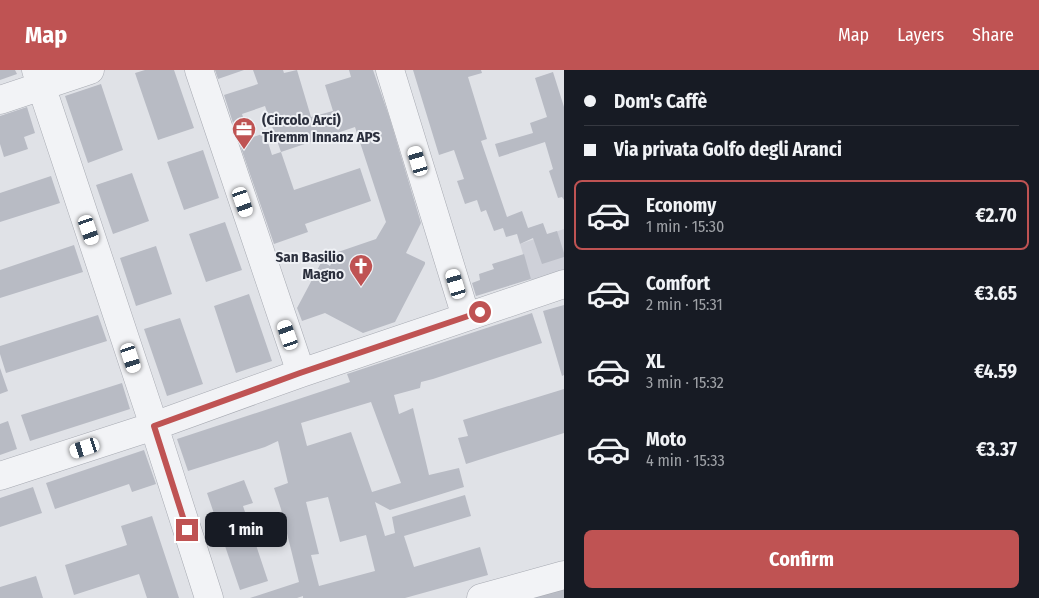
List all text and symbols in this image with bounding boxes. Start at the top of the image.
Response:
text: Map [25,21,67,49]
text: Map [838,24,869,46]
text: Layers [897,24,944,46]
text: Share [972,24,1014,46]
text: Dom's Caffè [614,90,707,113]
place label: (Circolo Arci) Tiremm Innanz APS [262,111,380,146]
office icon: (Circolo Arci) Tiremm Innanz APS [231,116,257,150]
text: Via privata Golfo degli Aranci [614,138,842,161]
car [406,144,429,178]
car [231,185,254,219]
icon: car [586,193,631,238]
text: Economy [646,194,716,217]
text: €2.70 [976,204,1017,227]
car [77,213,100,247]
text: 1 min · 15:30 [646,217,724,236]
place label: San Basilio Magno [276,248,344,283]
church icon: San Basilio Magno [348,253,374,287]
car [444,267,467,301]
icon: car [586,271,631,316]
text: Comfort [646,272,710,295]
text: €3.65 [974,282,1017,305]
text: 2 min · 15:31 [646,295,723,314]
route start [469,301,491,323]
car [276,318,299,352]
car [119,341,142,375]
icon: car [586,349,631,394]
text: XL [646,350,665,373]
text: €4.59 [974,360,1017,383]
text: 3 min · 15:32 [646,373,724,392]
icon: car [586,427,631,472]
text: Moto [646,428,686,451]
car [68,436,101,460]
text: €3.37 [976,438,1017,461]
text: 4 min · 15:33 [646,451,725,470]
callout: 1 min [204,512,287,548]
route end [176,519,198,541]
text: 1 min [229,520,263,539]
button: Confirm [584,530,1019,588]

